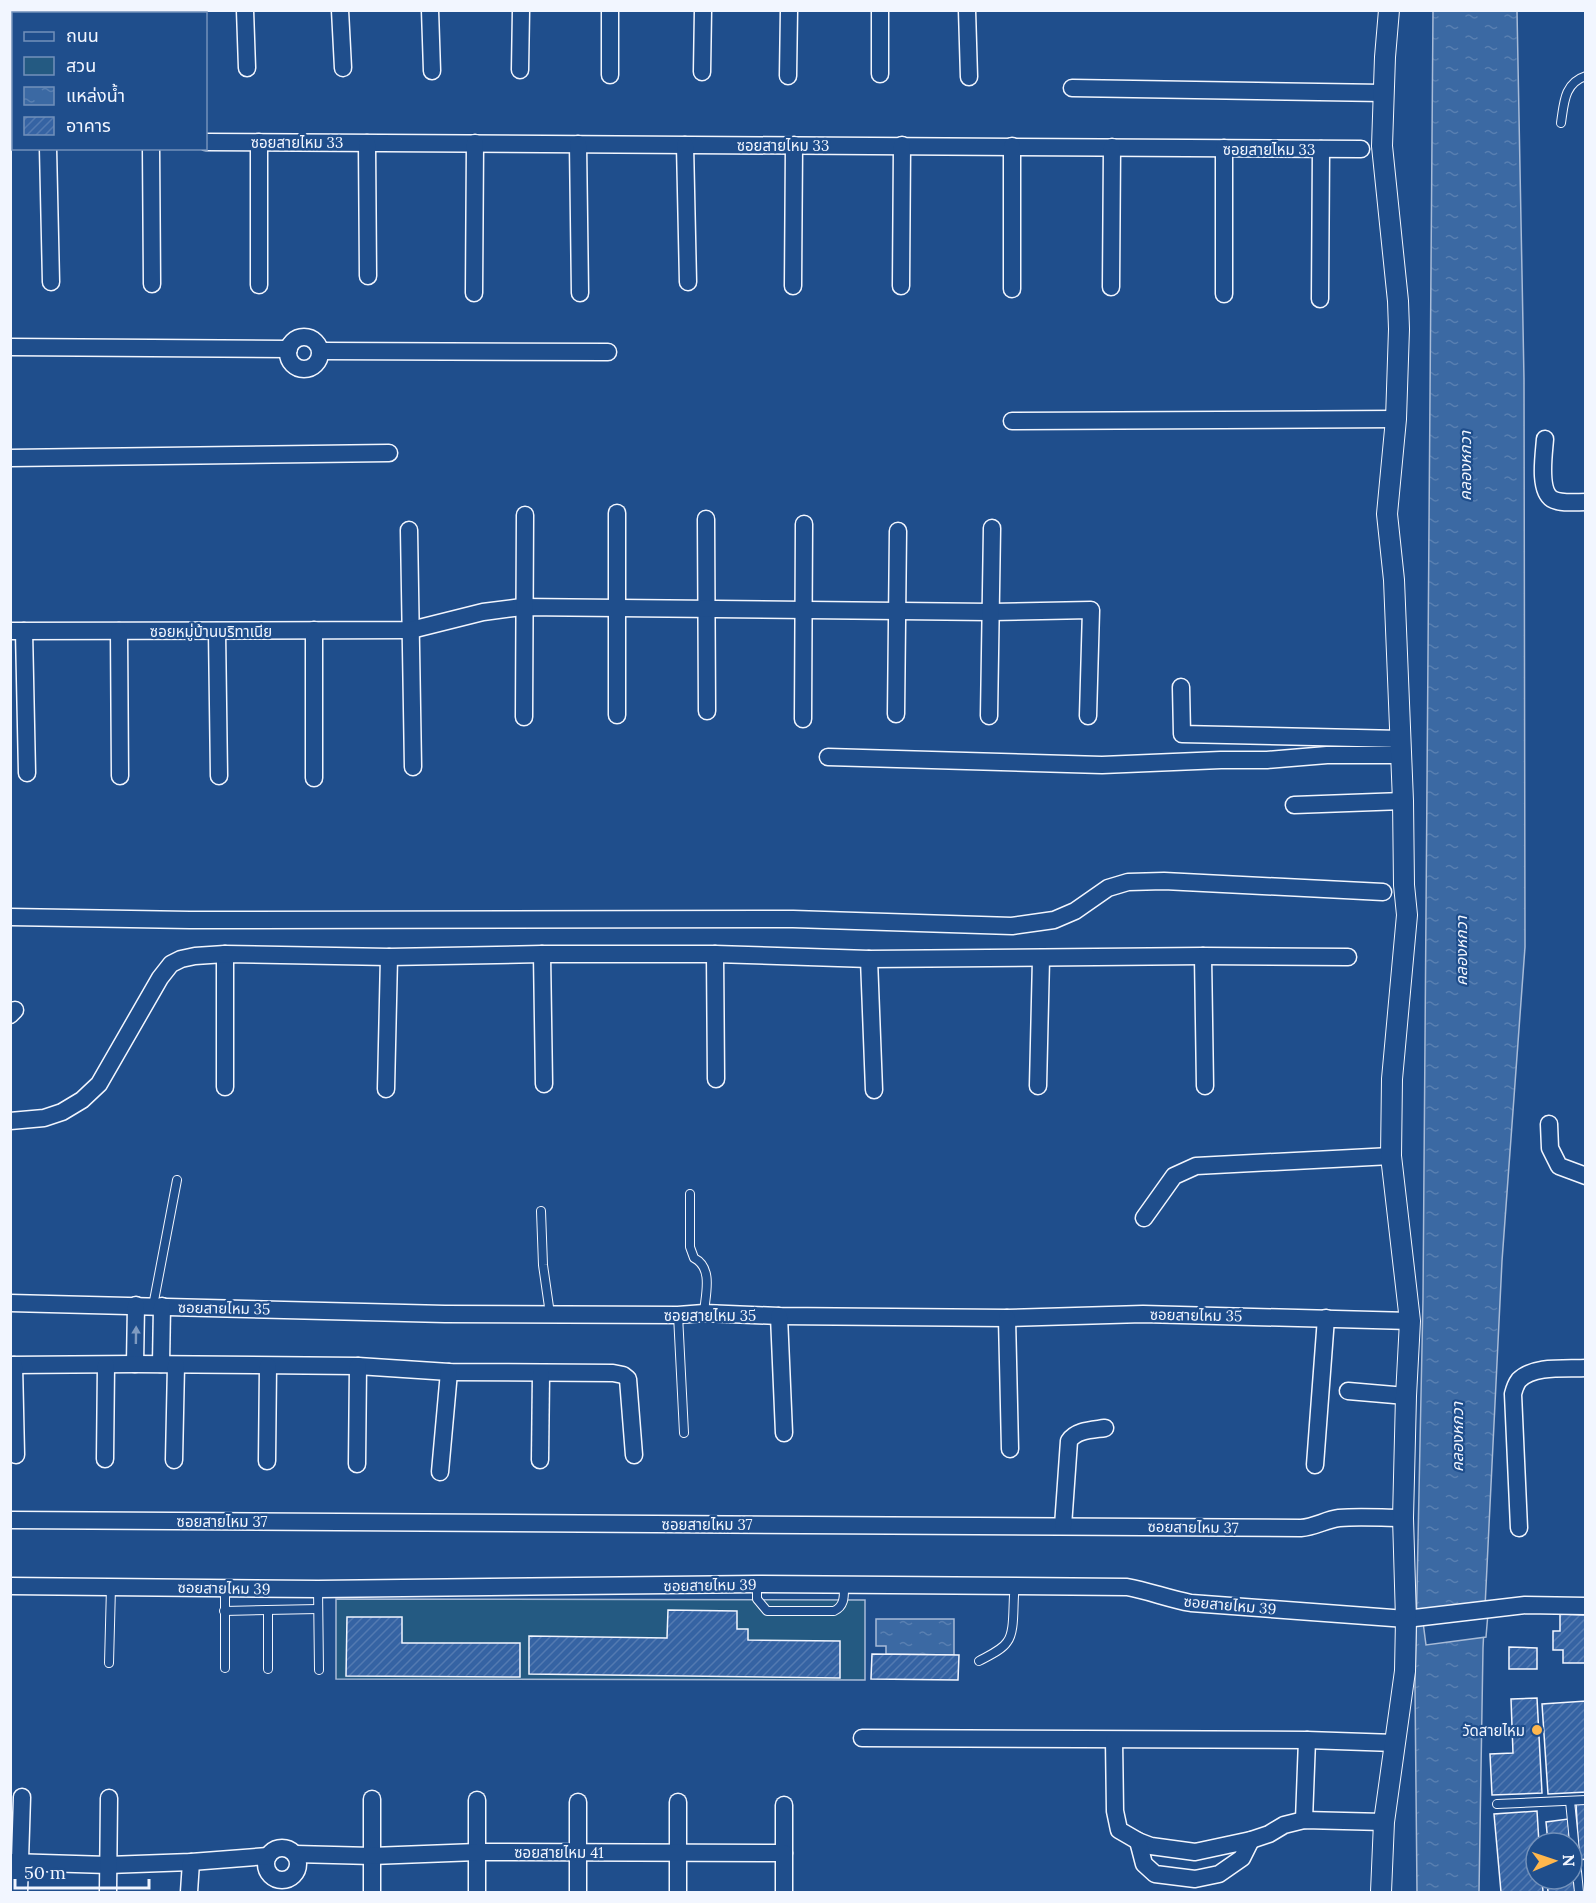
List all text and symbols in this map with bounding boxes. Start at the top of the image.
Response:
legend [12,12,207,150]
text: ถนน [66,24,99,47]
text: สวน [66,54,96,77]
text: แหล่งน้ำ [66,83,125,107]
text: อาคาร [66,114,111,137]
street label: ซอยสายไหม 33 [251,133,343,152]
street label: ซอยสายไหม 33 [737,136,829,155]
street label: ซอยสายไหม 33 [1223,140,1315,159]
water label: คลองหกวา [1455,429,1475,501]
street label: ซอยหมู่บ้านบริทาเนีย [150,622,272,641]
water label: คลองหกวา [1451,914,1471,986]
street label: ซอยสายไหม 35 [178,1298,270,1318]
street label: ซอยสายไหม 35 [1150,1305,1242,1325]
street label: ซอยสายไหม 35 [664,1306,756,1325]
one-way arrow [131,1325,141,1344]
water label: คลองหกวา [1447,1400,1467,1472]
street label: ซอยสายไหม 37 [177,1512,268,1531]
street label: ซอยสายไหม 37 [662,1515,753,1534]
street label: ซอยสายไหม 37 [1147,1517,1239,1537]
street label: ซอยสายไหม 39 [663,1575,757,1595]
street label: ซอยสายไหม 39 [177,1578,271,1598]
street label: ซอยสายไหม 39 [1183,1591,1277,1619]
place label: วัดสายไหม [1462,1721,1525,1740]
marker: วัดสายไหม [1530,1723,1544,1737]
north arrow [1524,1831,1584,1891]
street label: ซอยสายไหม 41 [514,1843,604,1862]
scale bar [15,1852,148,1890]
text: N [1559,1854,1579,1867]
text: 50 m [24,1861,66,1884]

